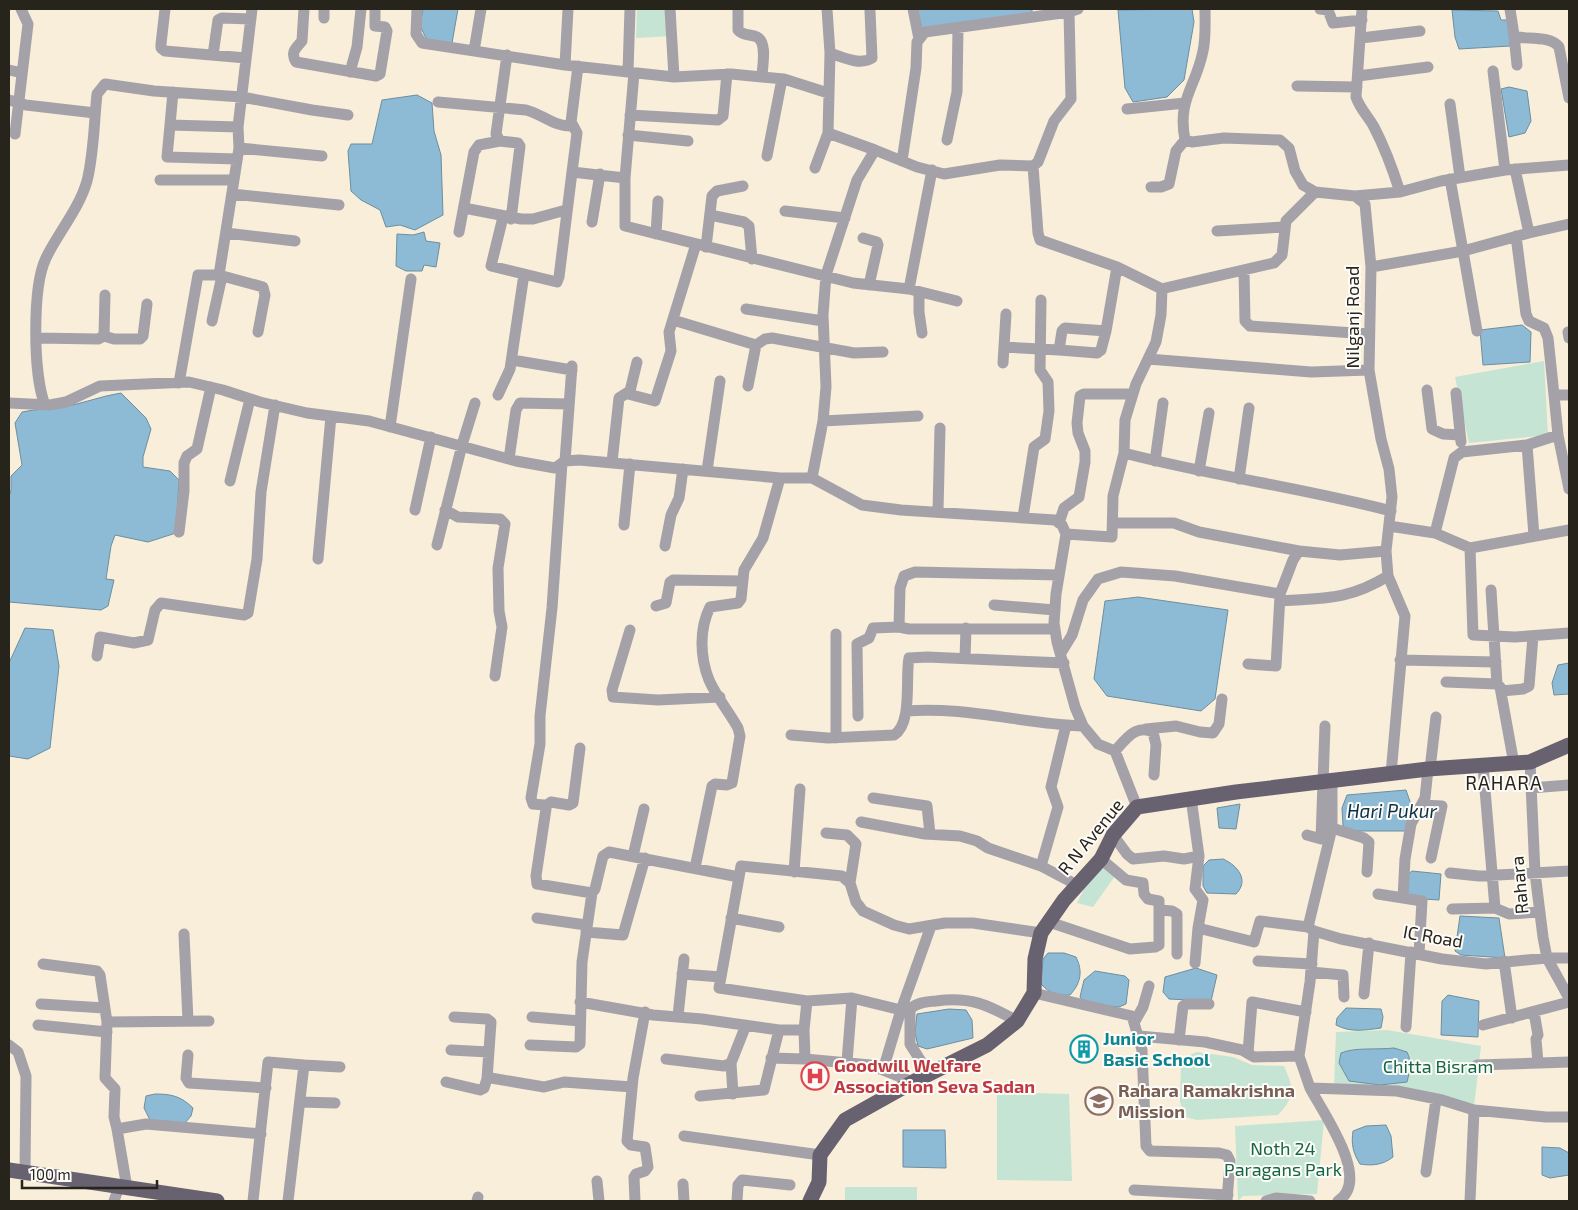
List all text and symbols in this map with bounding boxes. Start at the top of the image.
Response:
street label: Nilganj Road [1341,266,1363,368]
district label: RAHARA [1465,771,1543,794]
street label: R N Avenue [1053,794,1128,879]
water label: Hari Pukur [1347,799,1438,822]
street label: Rahara [1505,855,1533,915]
street label: IC Road [1401,920,1465,952]
place label: Junior Basic School [1103,1027,1210,1070]
building icon: Junior Basic School [1069,1034,1099,1064]
place label: Goodwill Welfare Association Seva Sadan [834,1054,1035,1097]
park label: Chitta Bisram [1383,1055,1493,1077]
hospital icon: Goodwill Welfare Association Seva Sadan [800,1061,830,1091]
place label: Rahara Ramakrishna Mission [1118,1079,1295,1122]
school or university icon: Rahara Ramakrishna Mission [1084,1086,1114,1116]
park label: Noth 24 Paragans Park [1224,1137,1342,1180]
scale bar [22,1158,158,1190]
text: 100 m [30,1165,71,1183]

